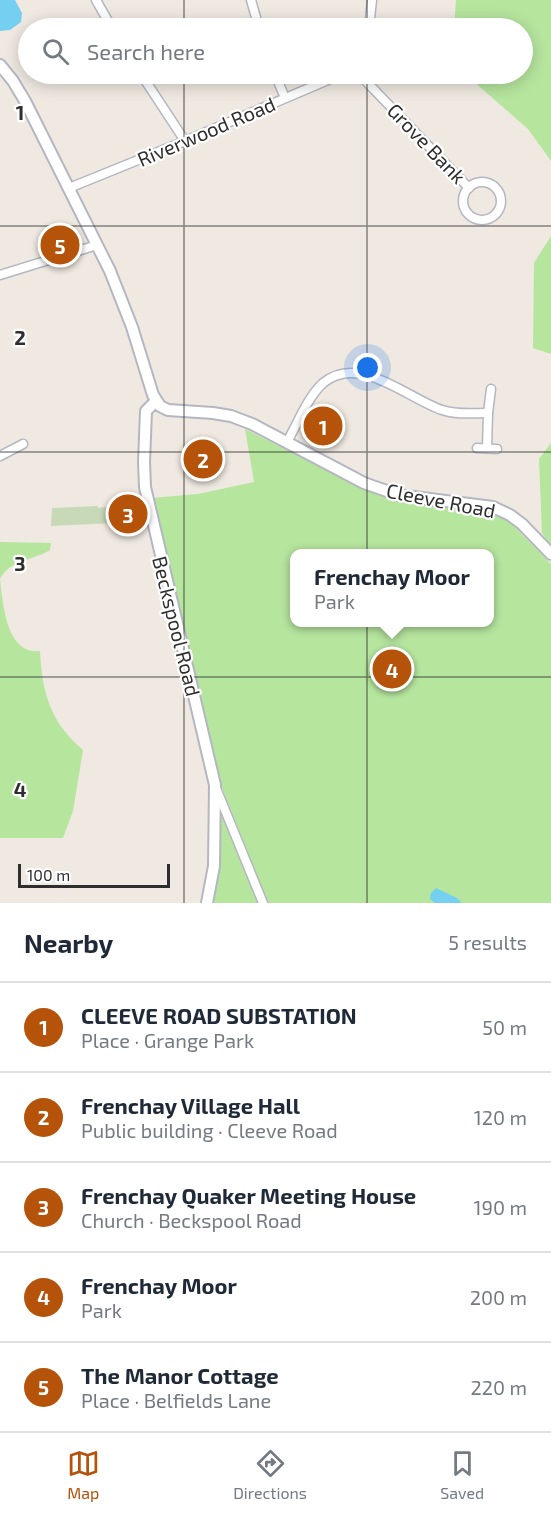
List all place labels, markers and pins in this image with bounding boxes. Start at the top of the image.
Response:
pin: 5 [40,222,80,268]
pin: 1 [304,404,342,448]
pin: 2 [184,436,222,482]
pin: 3 [108,492,148,536]
pin: 4 [372,646,412,692]

